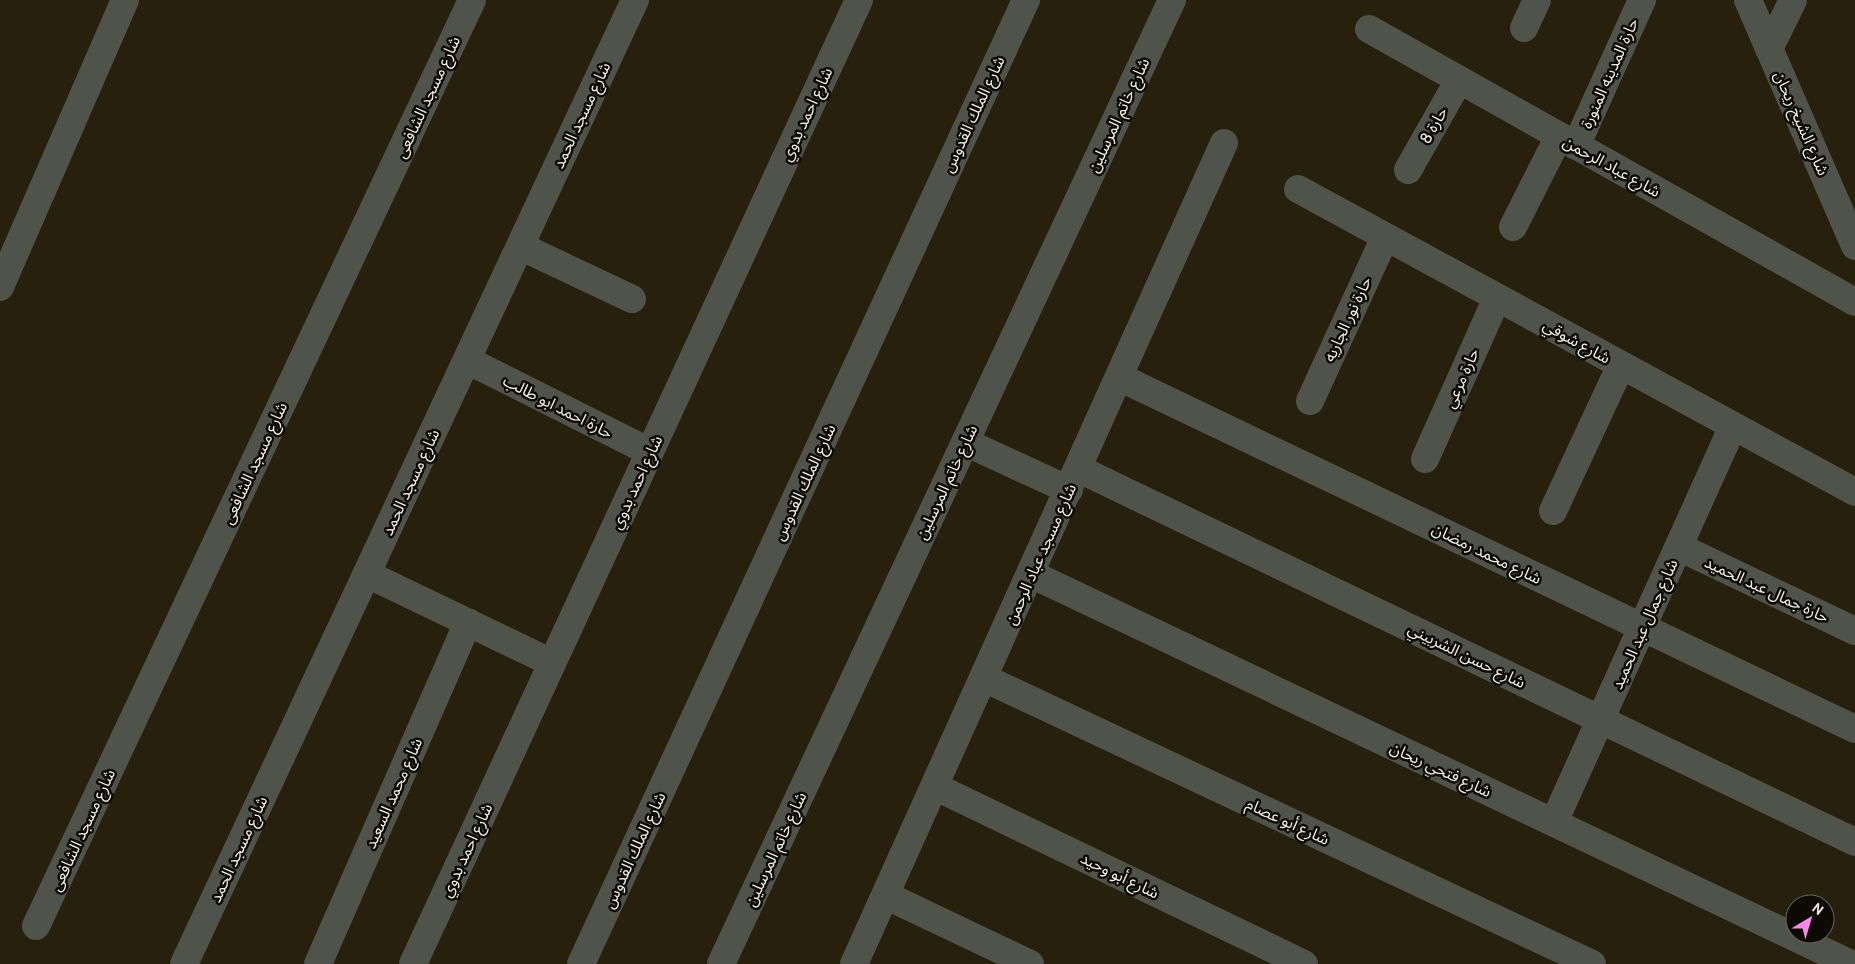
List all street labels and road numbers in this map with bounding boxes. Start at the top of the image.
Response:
street label: حارة المدينه المنورة [1577,15,1642,131]
street label: شارع مسجد الشافعى [391,33,467,163]
street label: شارع الملك القدوس [938,53,1011,177]
street label: شارع خاتم المرسلين [1084,55,1156,177]
street label: شارع مسجد الحمد [549,59,617,173]
street label: شارع احمد بدوي [776,64,839,165]
street label: شارع الشيخ ريحان [1767,68,1833,180]
street label: حارة 8 [1415,104,1451,147]
street label: شارع عباد الرحمن [1558,132,1664,204]
street label: حارة نور الجاريه [1320,274,1375,365]
street label: شارع شوقي [1538,315,1614,370]
street label: حارة مرعي [1440,345,1486,412]
street label: حارة احمد ابو طالب [500,371,616,442]
street label: شارع مسجد الشافعى [218,399,294,529]
street label: شارع الملك القدوس [769,421,842,545]
street label: شارع خاتم المرسلين [912,422,984,544]
street label: شارع مسجد الحمد [378,426,446,540]
street label: شارع احمد بدوي [606,432,669,533]
street label: شارع مسجد عباد الرحمن [1001,481,1083,629]
street label: شارع محمد رمضان [1428,519,1545,591]
street label: حارة جمال عبد الحميد [1701,552,1832,627]
street label: شارع جمال عبد الحميد [1607,556,1684,693]
street label: شارع حسن الشربيني [1404,619,1528,695]
street label: شارع محمد السعيد [361,735,429,853]
street label: شارع فتحي ريحان [1386,738,1494,804]
street label: شارع مسجد الشافعى [46,766,122,896]
street label: شارع الملك القدوس [599,789,672,913]
street label: شارع خاتم المرسلين [741,789,813,911]
street label: شارع مسجد الحمد [206,793,274,907]
street label: شارع أبو عصام [1242,794,1332,852]
street label: شارع احمد بدوي [436,800,499,901]
street label: شارع أبو وحيد [1076,848,1162,905]

